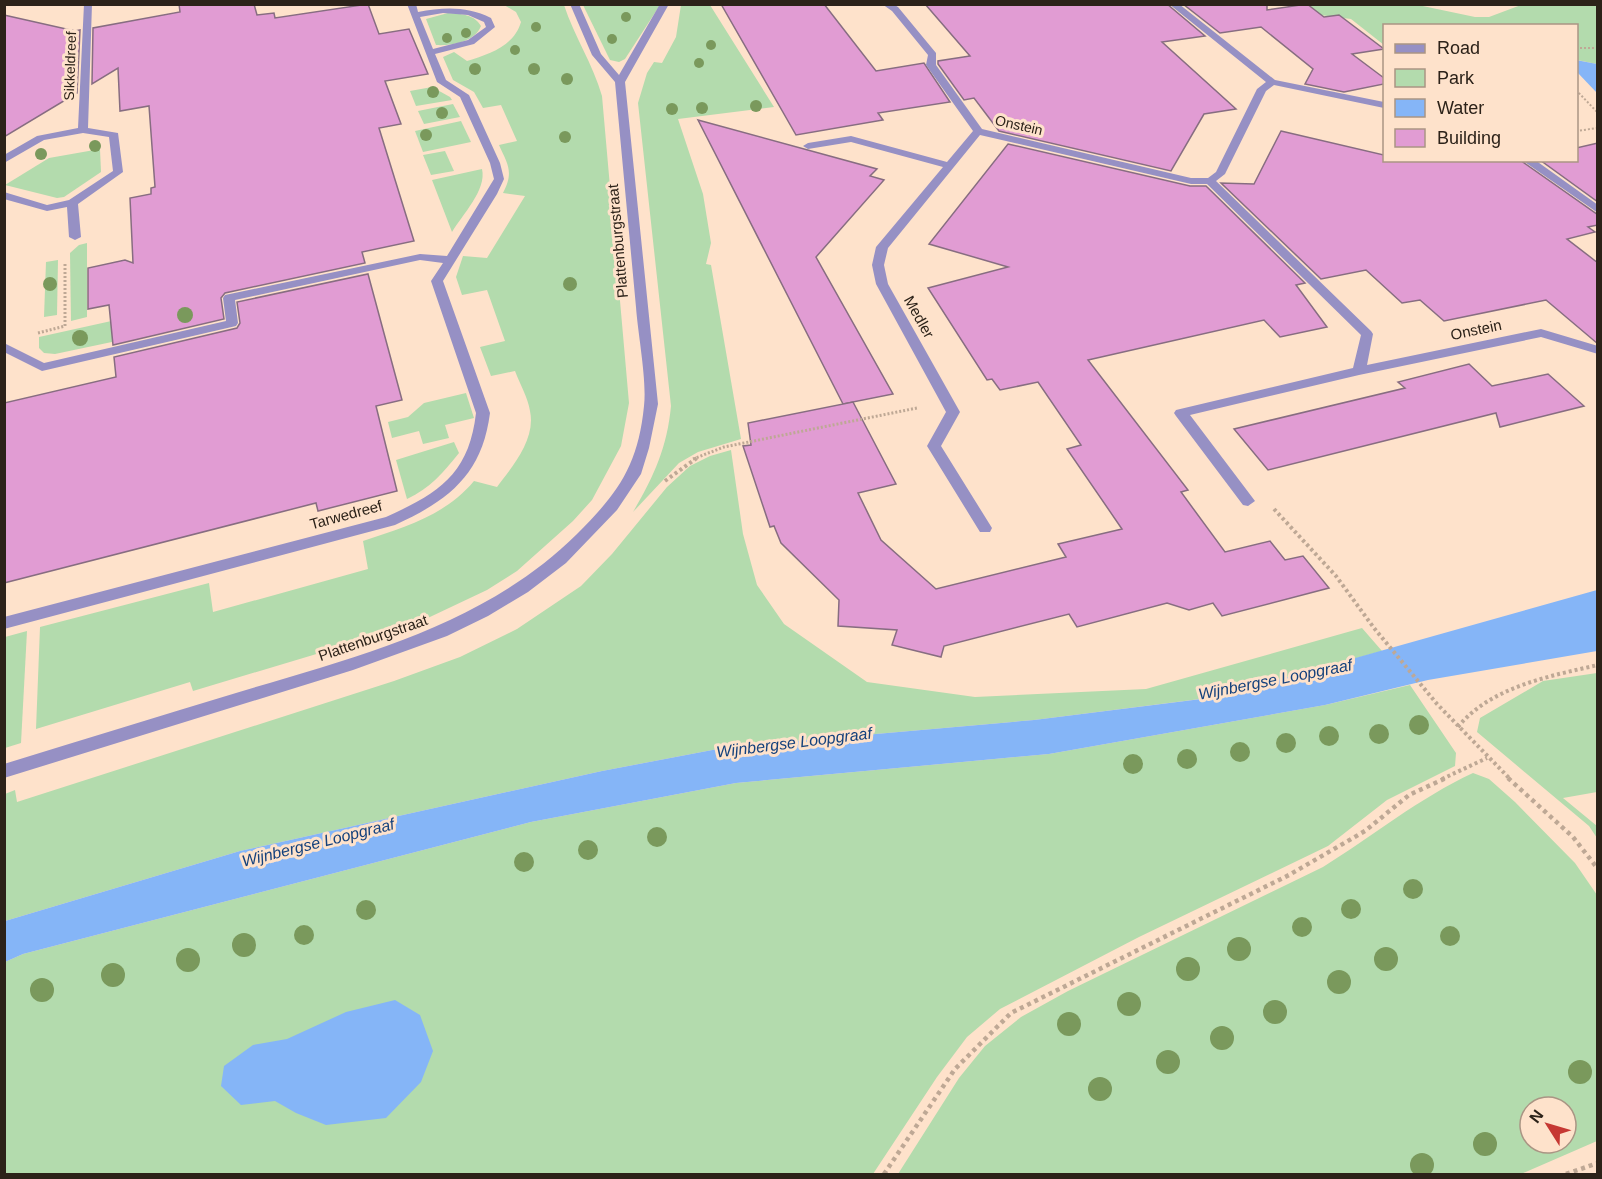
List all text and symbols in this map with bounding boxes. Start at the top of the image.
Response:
legend [1383,24,1578,162]
street label: Sikkeldreef [61,31,79,101]
text: Road [1437,38,1480,58]
text: Park [1437,68,1475,88]
text: Water [1437,98,1484,118]
street label: Onstein [994,112,1044,138]
text: Building [1437,128,1501,148]
street label: Plattenburgstraat [604,183,631,299]
street label: Medler [901,293,938,341]
street label: Onstein [1449,316,1503,343]
street label: Tarwedreef [308,496,385,532]
street label: Plattenburgstraat [316,611,430,664]
water label: Wijnbergse Loopgraaf [1197,656,1355,703]
water label: Wijnbergse Loopgraaf [715,724,874,760]
water label: Wijnbergse Loopgraaf [240,815,398,870]
north arrow [1518,1095,1578,1155]
text: N [1526,1107,1547,1126]

